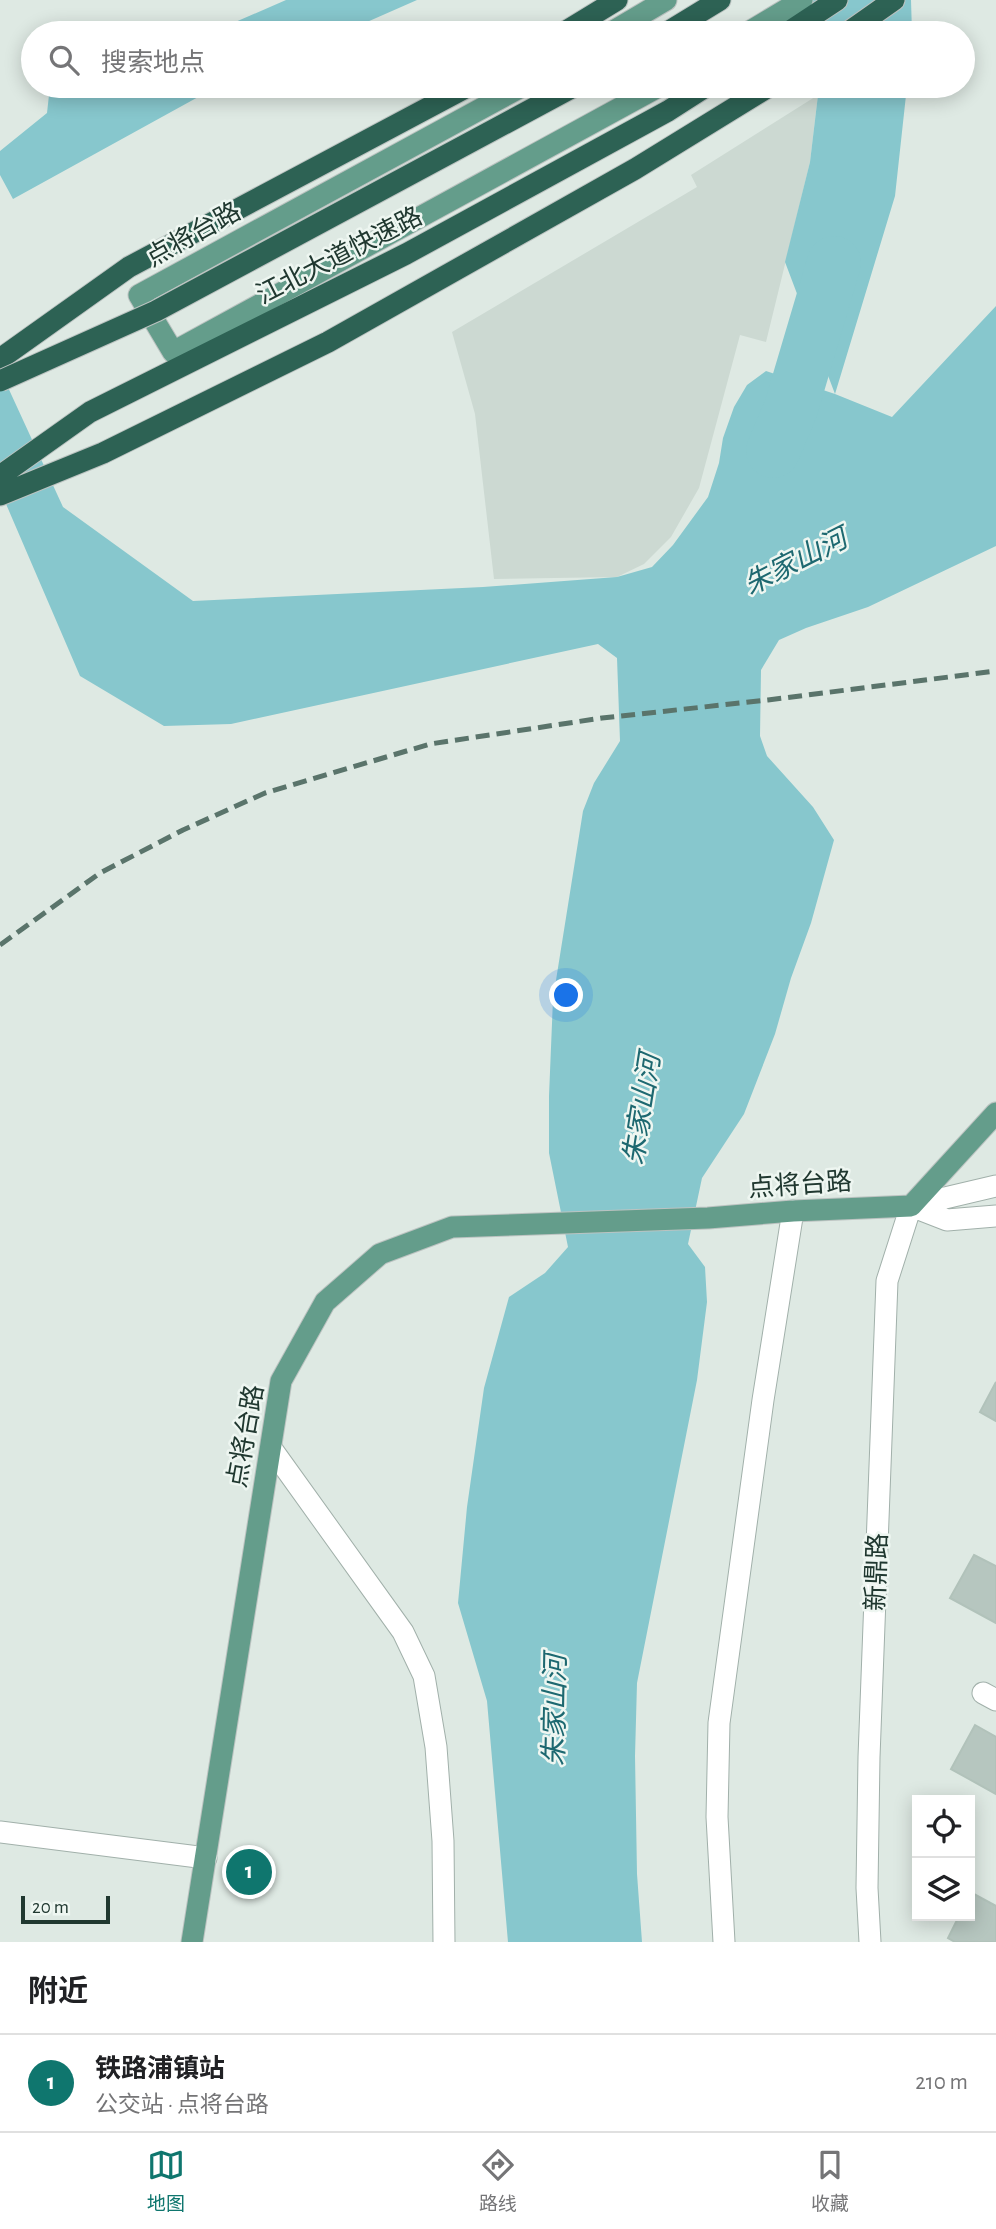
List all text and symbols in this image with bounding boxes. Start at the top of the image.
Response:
search box [21,21,975,98]
icon: search [45,41,83,79]
text: 搜索地点 [101,50,205,76]
street label: 点将台路 [141,197,245,271]
street label: 江北大道快速路 [252,201,426,309]
water label: 朱家山河 [739,521,857,601]
your location [549,978,583,1012]
water label: 朱家山河 [618,1047,666,1167]
street label: 点将台路 [747,1167,853,1202]
street label: 点将台路 [223,1383,268,1490]
street label: 新鼎路 [862,1533,891,1611]
water label: 朱家山河 [539,1649,571,1766]
map controls [912,1795,975,1921]
button: locate [912,1795,975,1858]
pin: 1 [226,1846,272,1898]
button: layers [912,1858,975,1921]
scale bar [21,1893,110,1925]
text: 20 m [32,1898,69,1917]
text: 附近 [28,1977,88,2007]
text: 铁路浦镇站 [95,2056,225,2082]
text: 1 [47,2071,55,2094]
text: 210 m [915,2071,968,2094]
text: 公交站 · 点将台路 [95,2094,269,2117]
tab: 地图 [147,2146,185,2216]
tab: 路线 [479,2146,517,2216]
tab: 收藏 [811,2146,849,2216]

